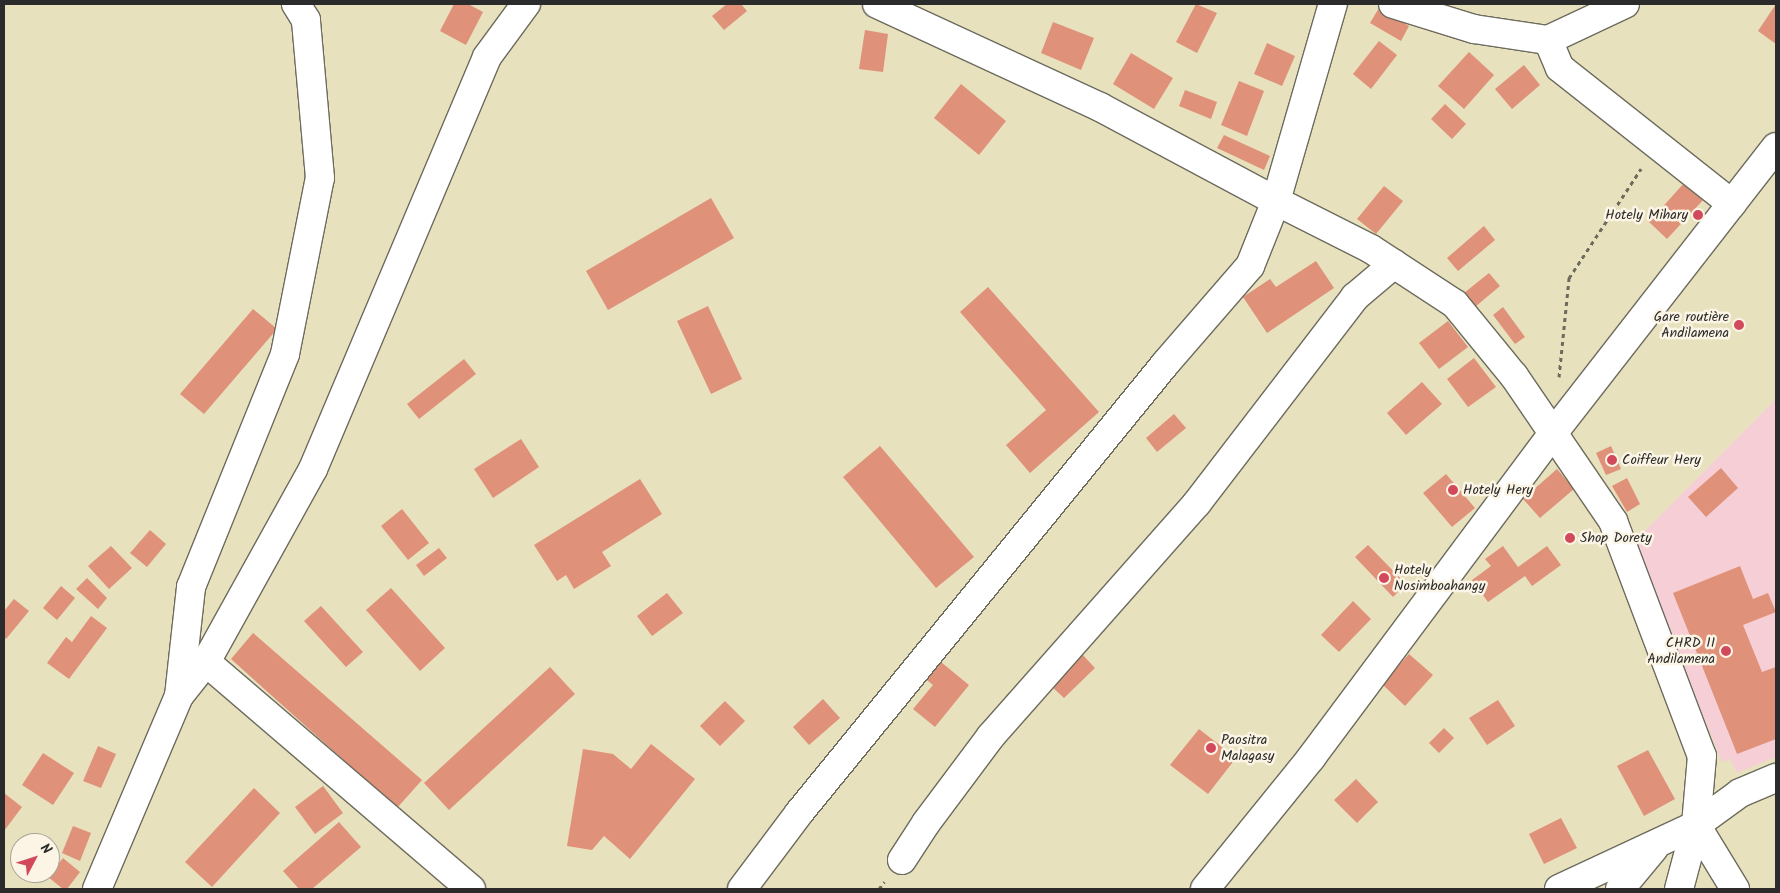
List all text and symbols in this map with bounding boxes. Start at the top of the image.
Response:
place label: Hotely Mihary [1605,207,1688,223]
marker: Hotely Mihary [1692,209,1704,221]
place label: Gare routière Andilamena [1654,309,1729,342]
marker: Gare routière Andilamena [1733,319,1745,331]
place label: Coiffeur Hery [1622,452,1701,468]
marker: Coiffeur Hery [1606,454,1618,466]
place label: Hotely Hery [1463,482,1533,498]
marker: Hotely Hery [1447,484,1459,496]
place label: Shop Dorety [1580,530,1652,546]
marker: Shop Dorety [1564,532,1576,544]
place label: Hotely Nosimboahangy [1394,562,1485,594]
marker: Hotely Nosimboahangy [1378,572,1390,584]
place label: CHRD II Andilamena [1647,635,1715,668]
marker: CHRD II Andilamena [1719,644,1733,658]
place label: Paositra Malagasy [1221,732,1274,764]
marker: Paositra Malagasy [1205,742,1217,754]
north arrow [10,833,60,883]
text: N [34,839,57,859]

